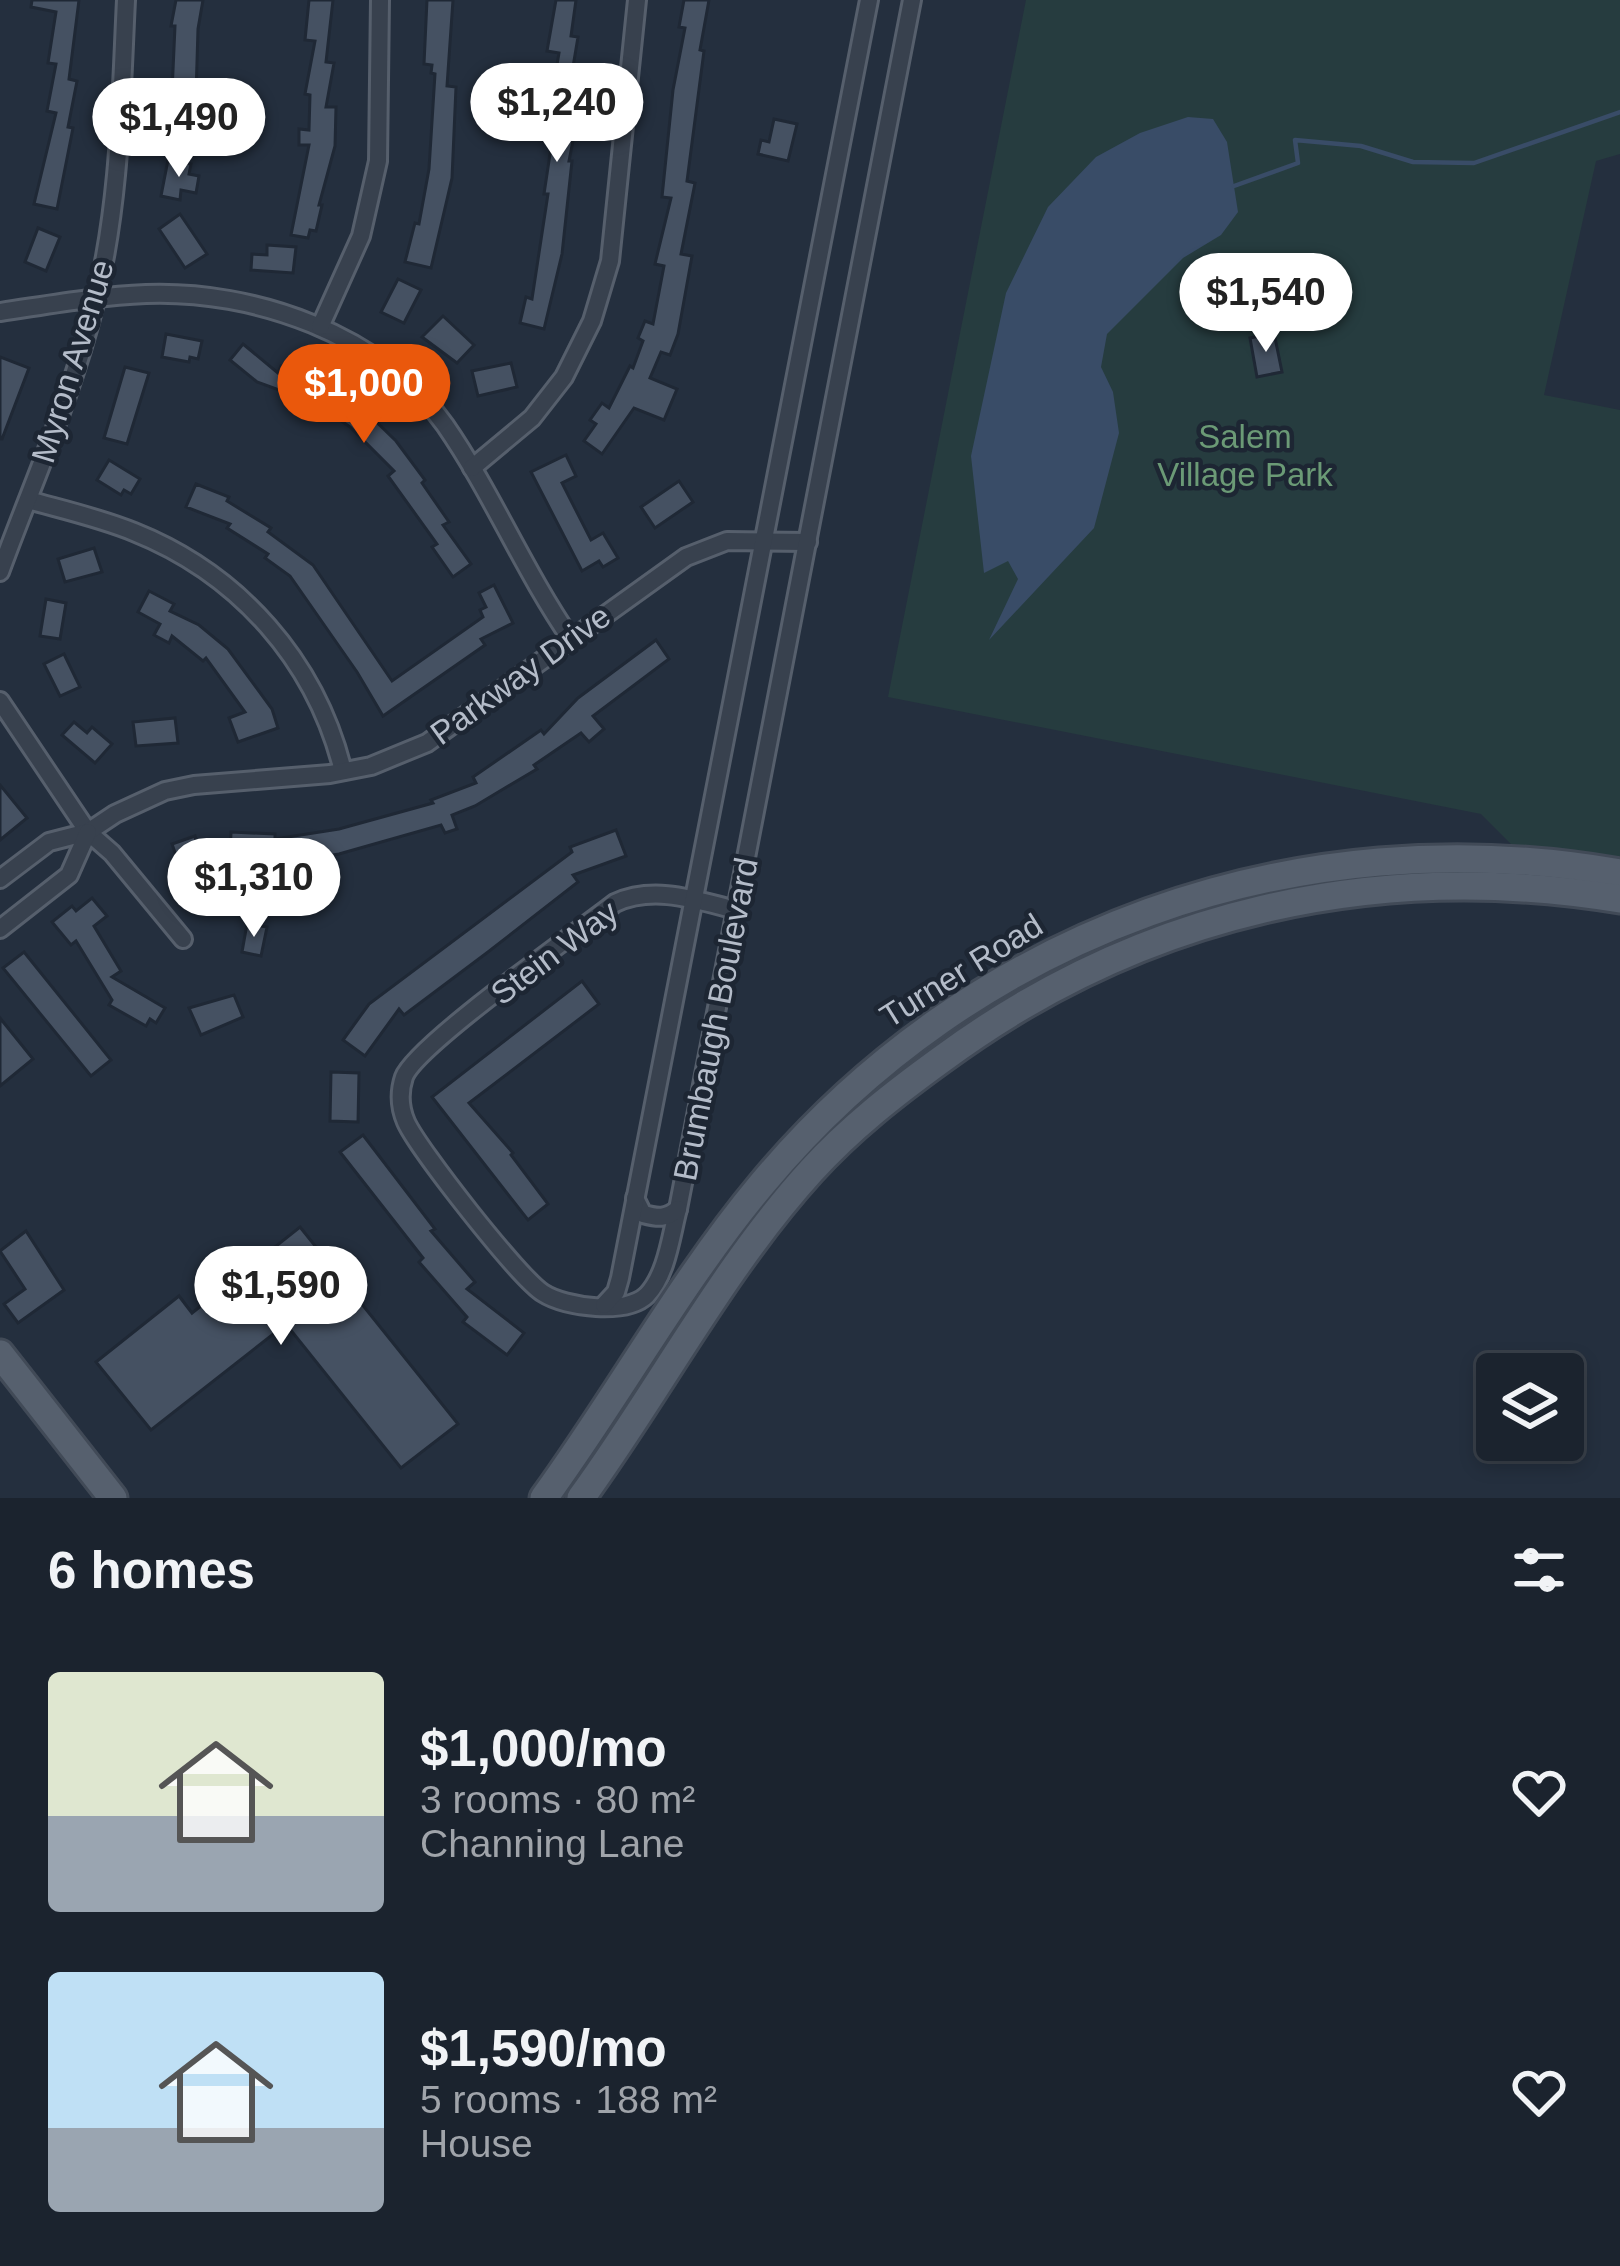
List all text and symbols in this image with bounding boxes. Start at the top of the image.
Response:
pin: $1,240 [459,63,655,165]
pin: $1,490 [81,78,277,180]
text: $1,240 [497,80,617,123]
text: $1,490 [119,95,239,138]
pin: $1,540 [1168,253,1364,355]
street label: Myron Avenue [24,255,121,467]
text: $1,540 [1206,270,1326,313]
pin: $1,000 [266,344,462,446]
text: $1,000 [304,361,424,404]
park label: Salem Village Park [1157,418,1333,493]
street label: Parkway Drive [423,597,617,752]
pin: $1,310 [156,838,352,940]
street label: Brumbaugh Boulevard [666,854,765,1184]
text: $1,310 [194,855,314,898]
street label: Stein Way [484,892,625,1012]
street label: Turner Road [873,906,1049,1035]
pin: $1,590 [183,1246,379,1348]
text: $1,590 [221,1263,341,1306]
map controls [1476,1353,1584,1461]
button: layers [1476,1353,1584,1461]
icon: filters [1506,1537,1572,1603]
text: 6 homes [48,1542,255,1599]
icon: home [144,1720,288,1864]
text: $1,000/mo [420,1720,667,1777]
icon: heart [1506,1759,1572,1825]
text: 3 rooms · 80 m² [420,1778,695,1821]
text: Channing Lane [420,1822,685,1865]
icon: home [144,2020,288,2164]
text: $1,590/mo [420,2020,667,2077]
icon: heart [1506,2059,1572,2125]
text: 5 rooms · 188 m² [420,2078,717,2121]
text: House [420,2122,533,2165]

